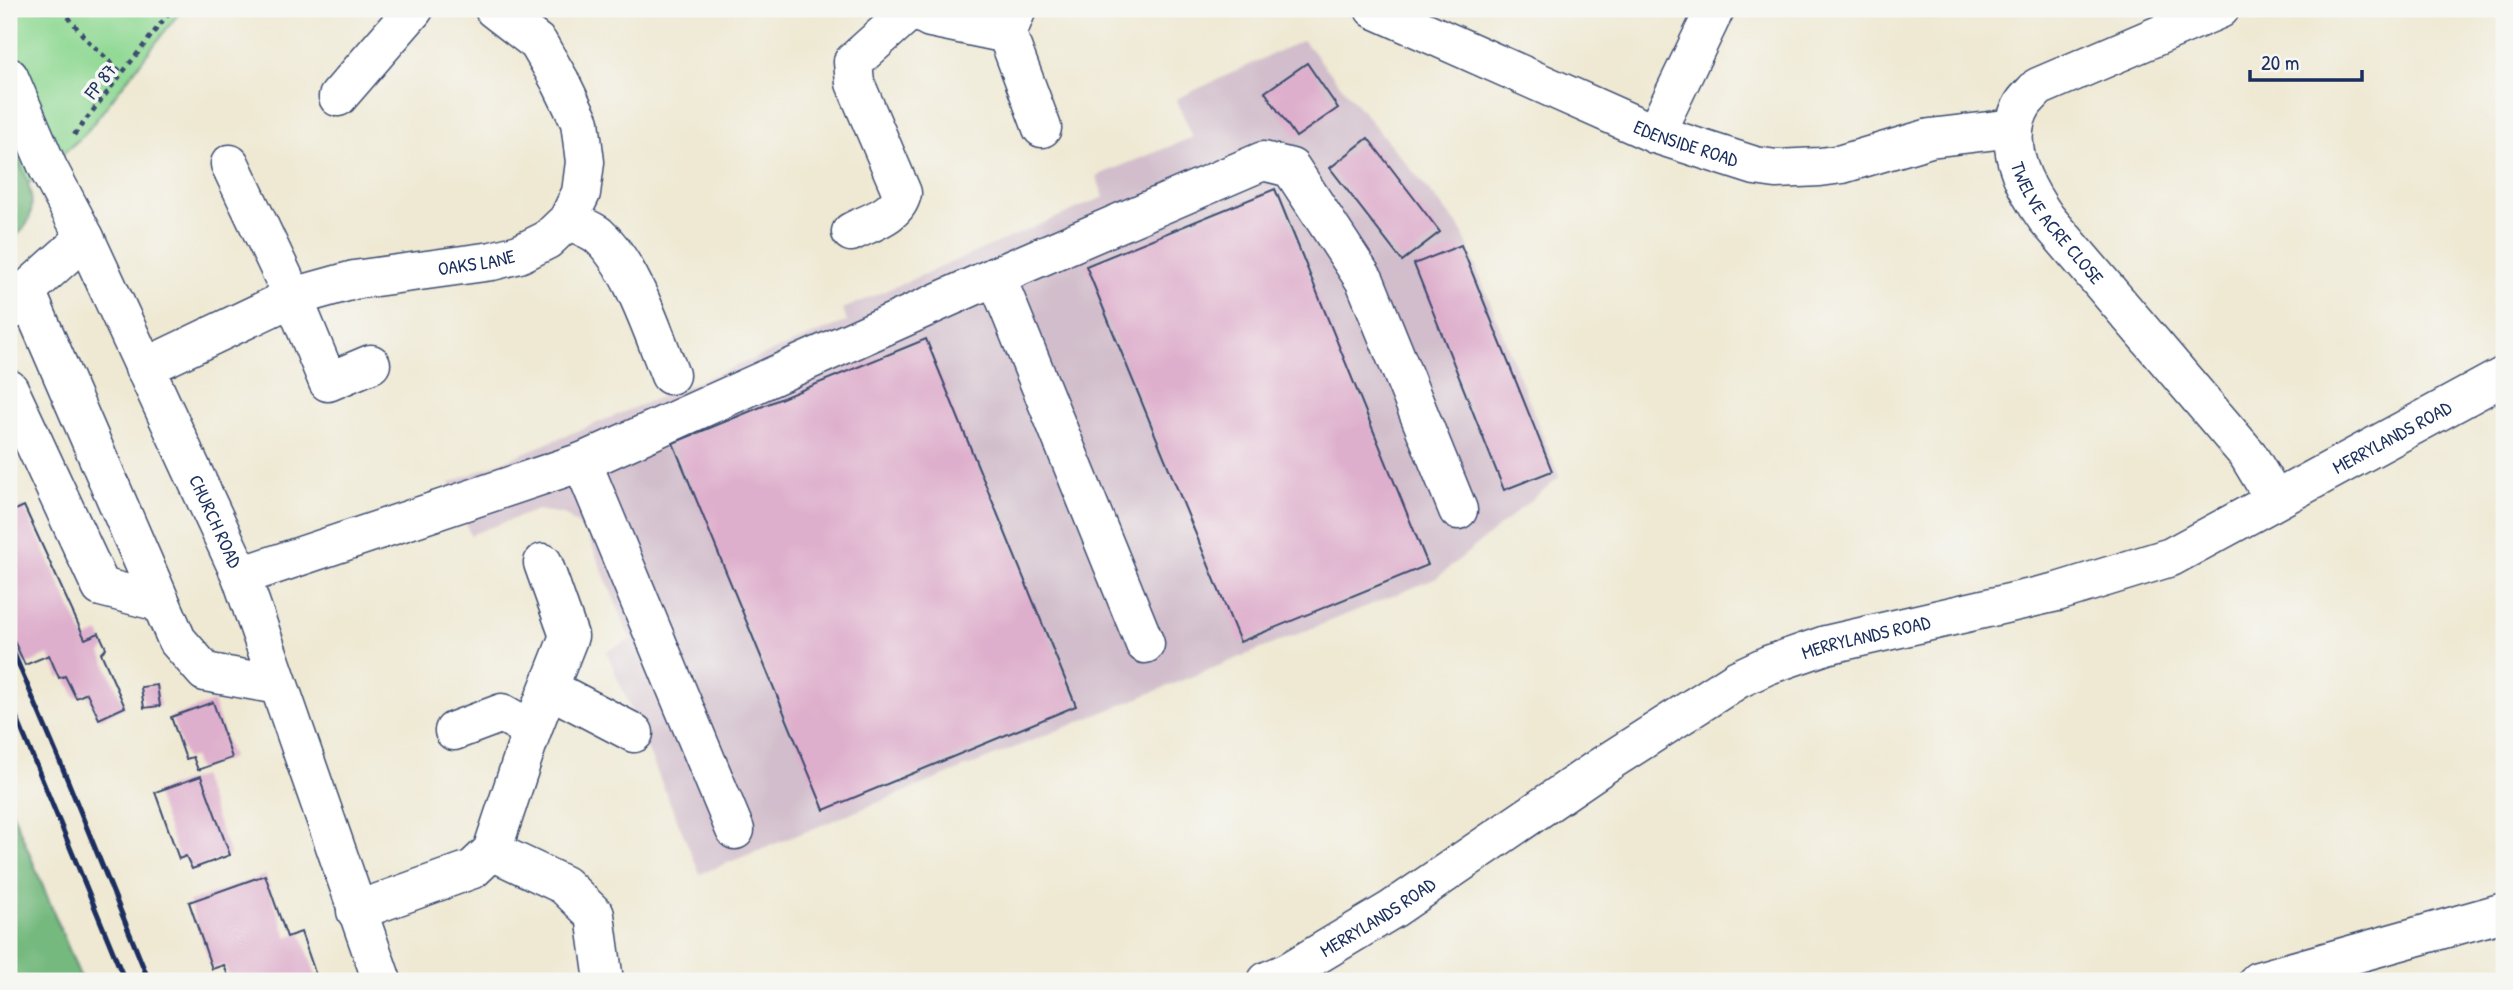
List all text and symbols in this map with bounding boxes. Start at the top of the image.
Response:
scale bar [2250,38,2362,82]
text: 20 m [2261,48,2299,77]
street label: FP 87 [77,58,122,105]
street label: EDENSIDE ROAD [1630,113,1742,173]
street label: TWELVE ACRE CLOSE [2005,158,2110,290]
street label: OAKS LANE [436,242,518,281]
street label: MERRYLANDS ROAD [2328,394,2456,480]
street label: CHURCH ROAD [183,470,248,572]
street label: MERRYLANDS ROAD [1798,609,1933,666]
street label: MERRYLANDS ROAD [1315,871,1440,963]

